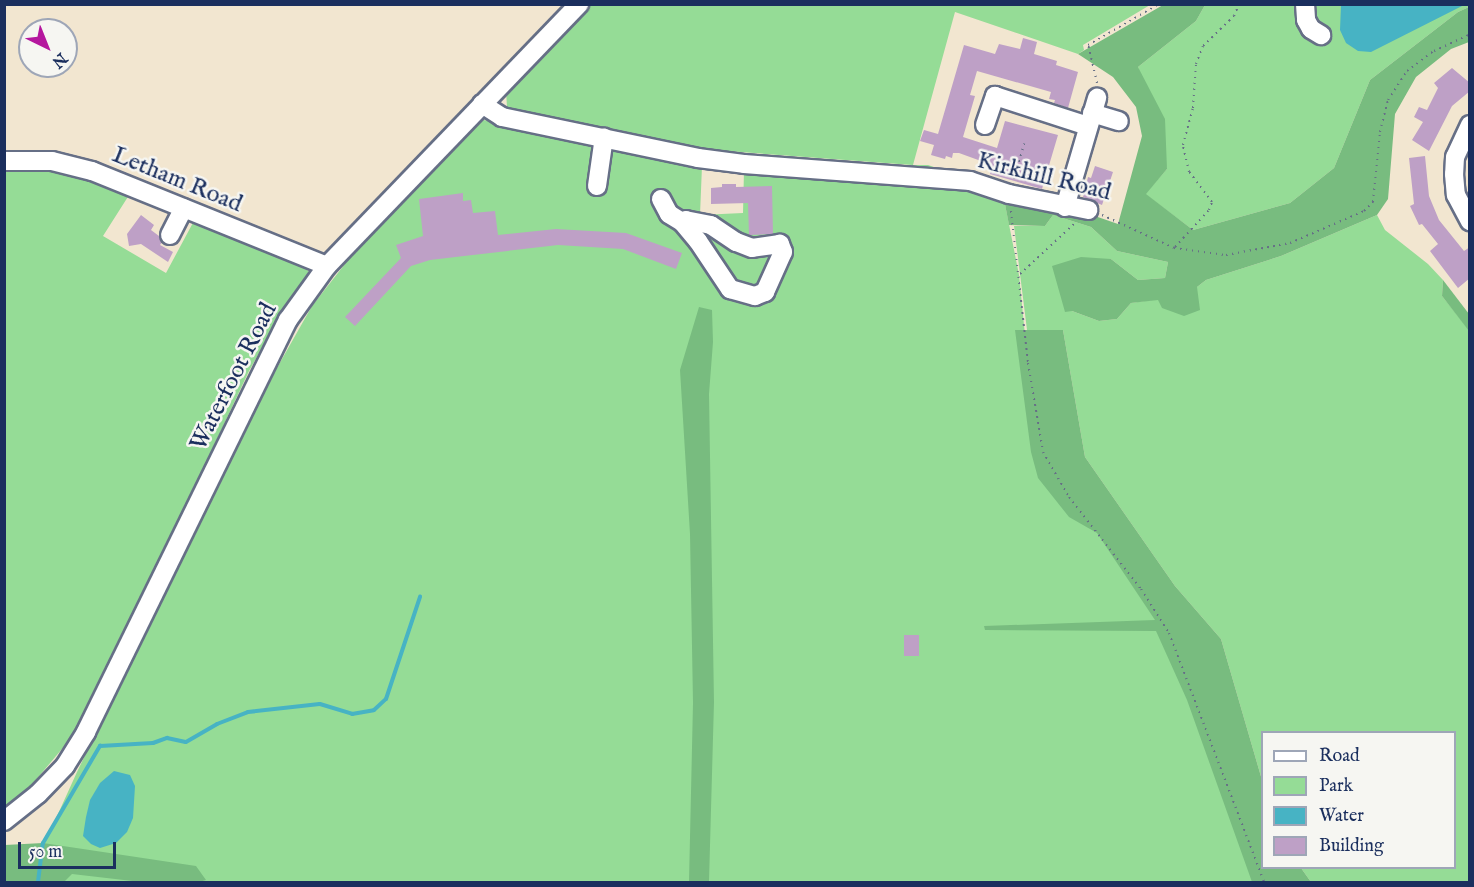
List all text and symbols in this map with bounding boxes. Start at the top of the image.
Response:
north arrow [18,18,78,78]
text: N [47,48,71,72]
street label: Letham Road [108,141,246,219]
street label: Kirkhill Road [974,146,1114,208]
street label: Waterfoot Road [184,298,284,456]
legend [1261,731,1456,869]
text: Road [1319,745,1360,768]
text: Park [1319,775,1353,798]
text: Water [1319,805,1364,828]
scale bar [21,830,118,868]
text: Building [1319,835,1384,858]
text: 50 m [29,841,62,864]

